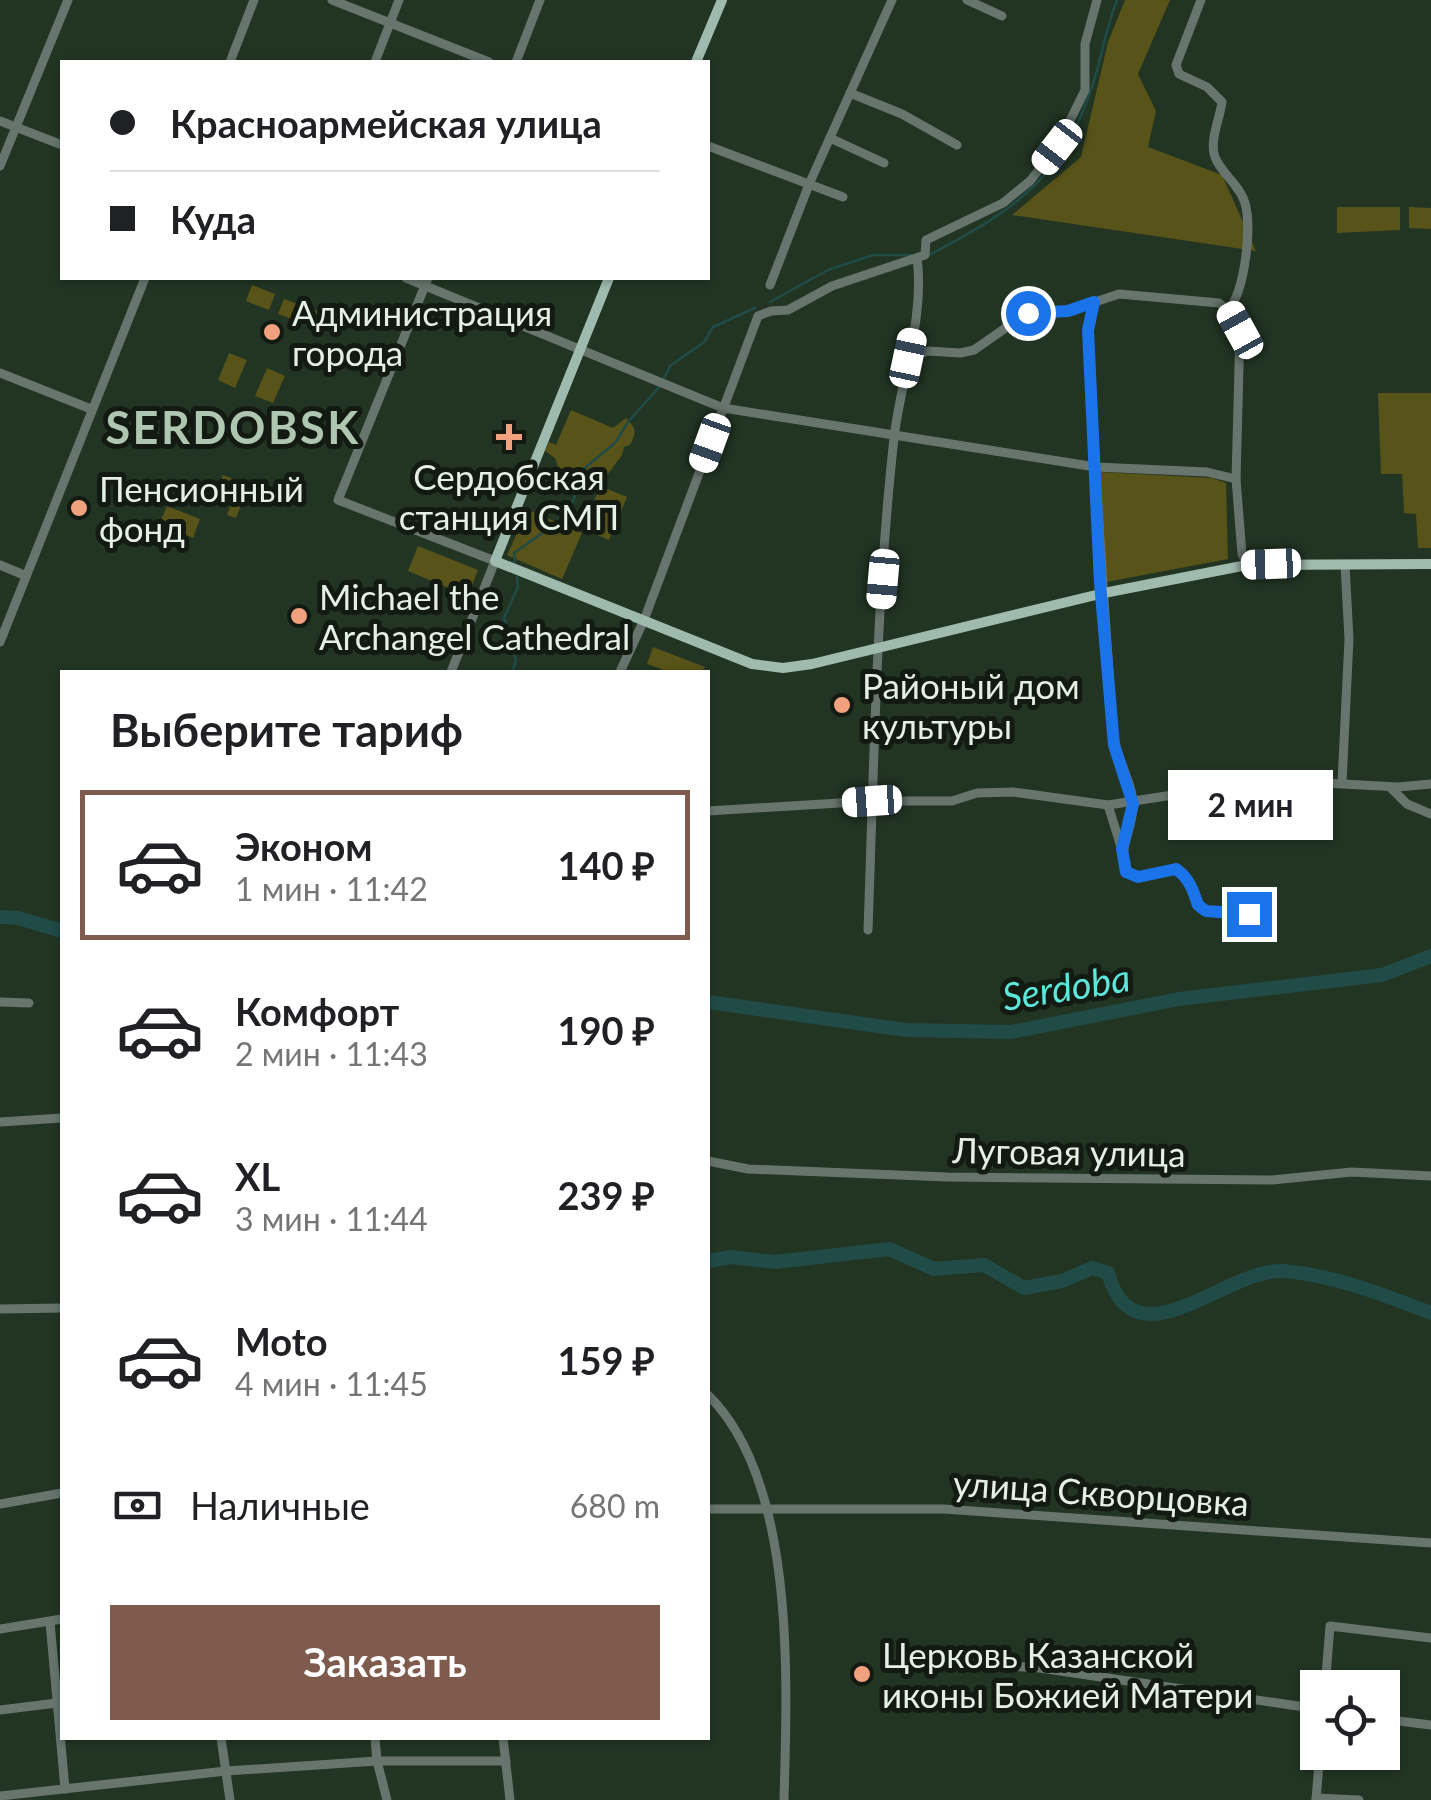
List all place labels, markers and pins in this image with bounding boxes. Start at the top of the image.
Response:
place label: Администрация города [292,291,552,373]
marker: Администрация города [261,321,283,343]
marker: Сердобская станция СМП [496,424,522,450]
place label: Сердобская станция СМП [399,455,619,537]
place label: Пенсионный фонд [99,467,304,549]
marker: Пенсионный фонд [68,497,90,519]
place label: Michael the Archangel Cathedral [319,575,630,657]
marker: Michael the Archangel Cathedral [288,605,310,627]
place label: Районый дом культуры [862,664,1080,746]
marker: Районый дом культуры [831,694,853,716]
place label: Церковь Казанской иконы Божией Матери [882,1633,1254,1715]
marker: Церковь Казанской иконы Божией Матери [851,1663,873,1685]

